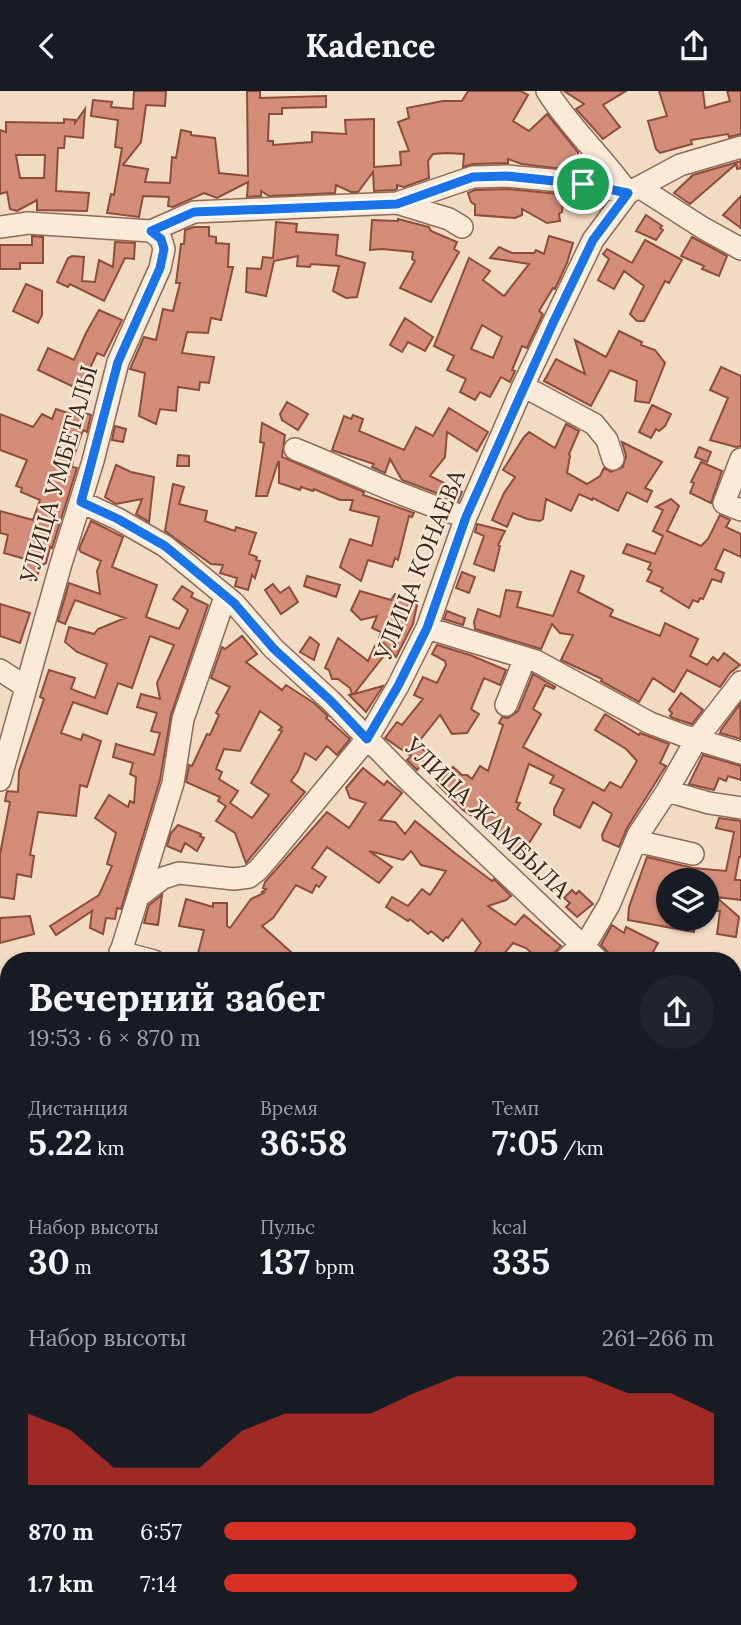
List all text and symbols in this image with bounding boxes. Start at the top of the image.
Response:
text: Kadence [306,25,435,66]
icon: back [28,27,66,65]
icon: share [675,27,713,65]
pin [553,154,613,214]
icon: arrive [564,165,602,203]
street label: УЛИЦА УМБЕТАЛЫ [12,362,104,587]
street label: УЛИЦА КОНАЕВА [367,464,472,666]
street label: УЛИЦА ЖАМБЫЛА [397,730,577,905]
map controls [656,868,719,931]
button: layers [656,868,719,931]
text: Вечерний забег [28,973,326,1021]
button: share [640,975,714,1049]
text: 19:53 · 6 × 870 m [28,1023,201,1052]
text: Дистанция [28,1096,128,1120]
text: Время [260,1096,318,1120]
text: Темп [492,1096,539,1120]
text: 5.22 [28,1120,92,1165]
text: 36:58 [260,1120,347,1165]
text: 7:05 [492,1120,558,1165]
text: km [92,1136,125,1160]
text: /km [558,1136,604,1160]
text: Набор высоты [28,1215,159,1239]
text: Пульс [260,1215,315,1239]
text: kcal [492,1215,527,1239]
text: 30 [28,1239,70,1284]
text: 137 [260,1239,310,1284]
text: 335 [492,1239,550,1284]
text: m [70,1255,92,1279]
text: bpm [310,1255,355,1279]
text: Набор высоты [28,1323,186,1352]
text: 261–266 m [602,1323,714,1352]
text: 870 m [28,1517,94,1546]
text: 6:57 [140,1517,182,1546]
text: 1.7 km [28,1569,94,1598]
text: 7:14 [140,1569,177,1598]

